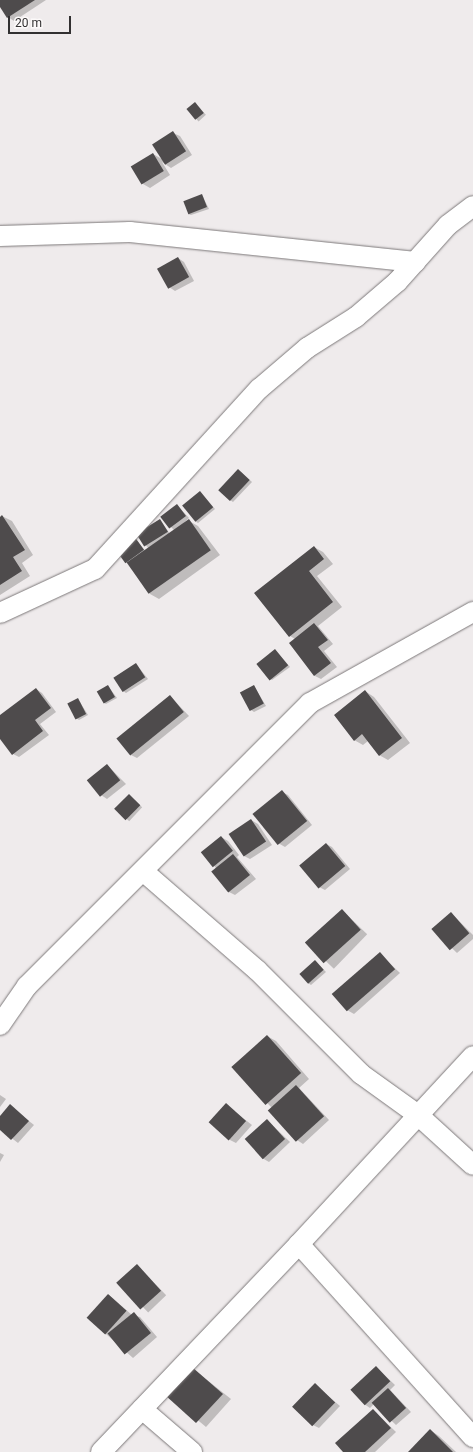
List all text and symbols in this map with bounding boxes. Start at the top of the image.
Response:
scale bar [10,8,73,34]
text: 20 m [15,16,42,30]

